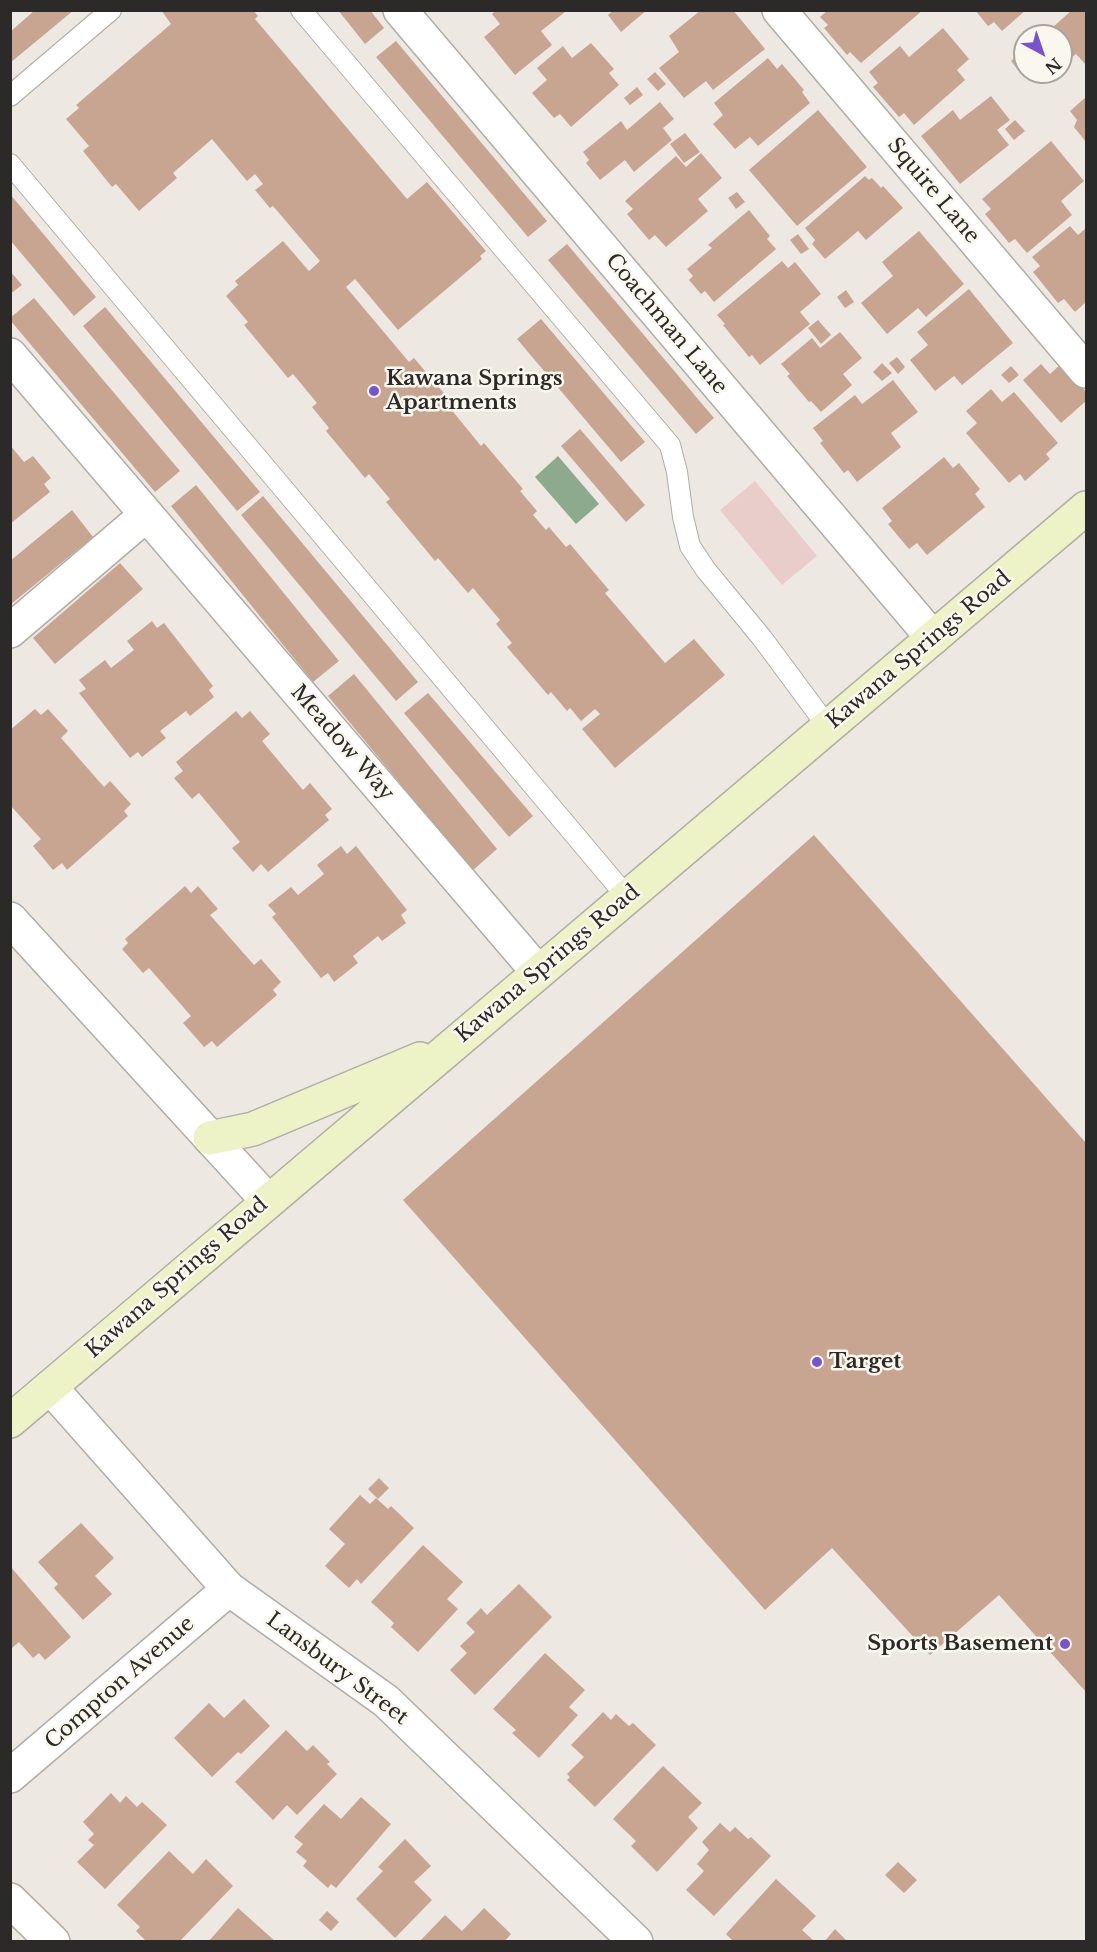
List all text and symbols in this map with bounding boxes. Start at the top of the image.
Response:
north arrow [1013,24,1073,84]
text: N [1041,54,1065,79]
street label: Squire Lane [882,133,984,249]
street label: Coachman Lane [600,248,732,400]
place label: Kawana Springs Apartments [386,366,563,416]
marker: Kawana Springs Apartments [367,384,381,398]
street label: Kawana Springs Road [822,566,1016,734]
street label: Meadow Way [285,680,399,806]
street label: Kawana Springs Road [451,880,645,1048]
street label: Kawana Springs Road [81,1192,273,1364]
place label: Target [829,1349,901,1375]
marker: Target [810,1355,824,1369]
street label: Lansbury Street [261,1607,413,1731]
street label: Compton Avenue [40,1611,200,1755]
place label: Sports Basement [867,1631,1053,1657]
marker: Sports Basement [1058,1637,1072,1651]

